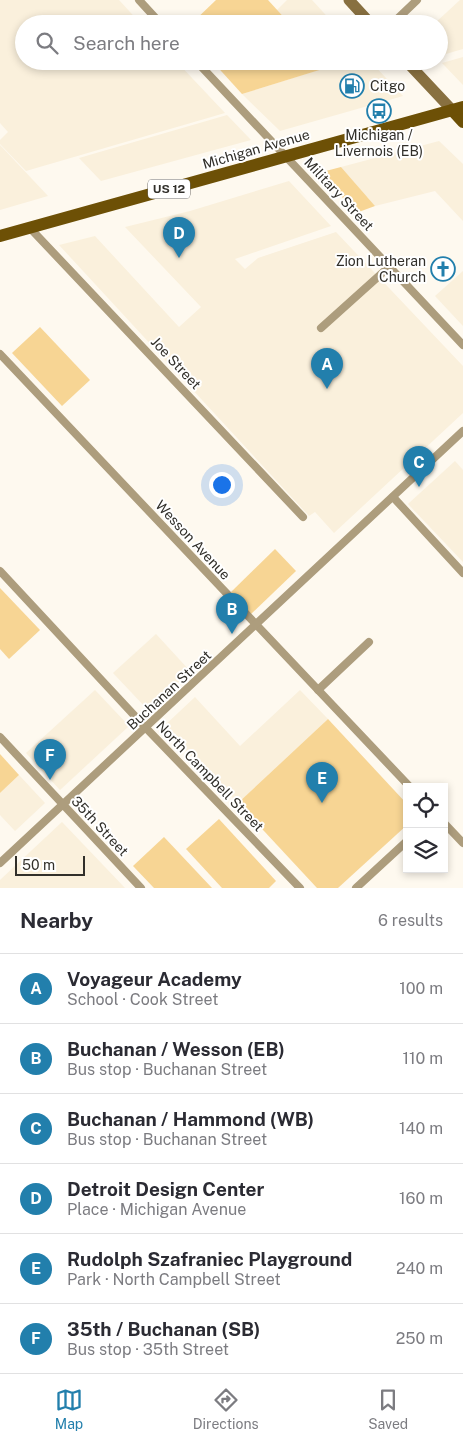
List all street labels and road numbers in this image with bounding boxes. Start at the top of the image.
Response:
street label: Michigan Avenue [201,126,311,172]
street label: Military Street [301,154,377,234]
road number: US 12 [148,180,190,198]
street label: Joe Street [148,334,204,392]
street label: Wesson Avenue [152,497,234,583]
street label: Buchanan Street [124,647,214,733]
street label: North Campbell Street [153,718,267,834]
street label: 35th Street [68,793,132,859]

